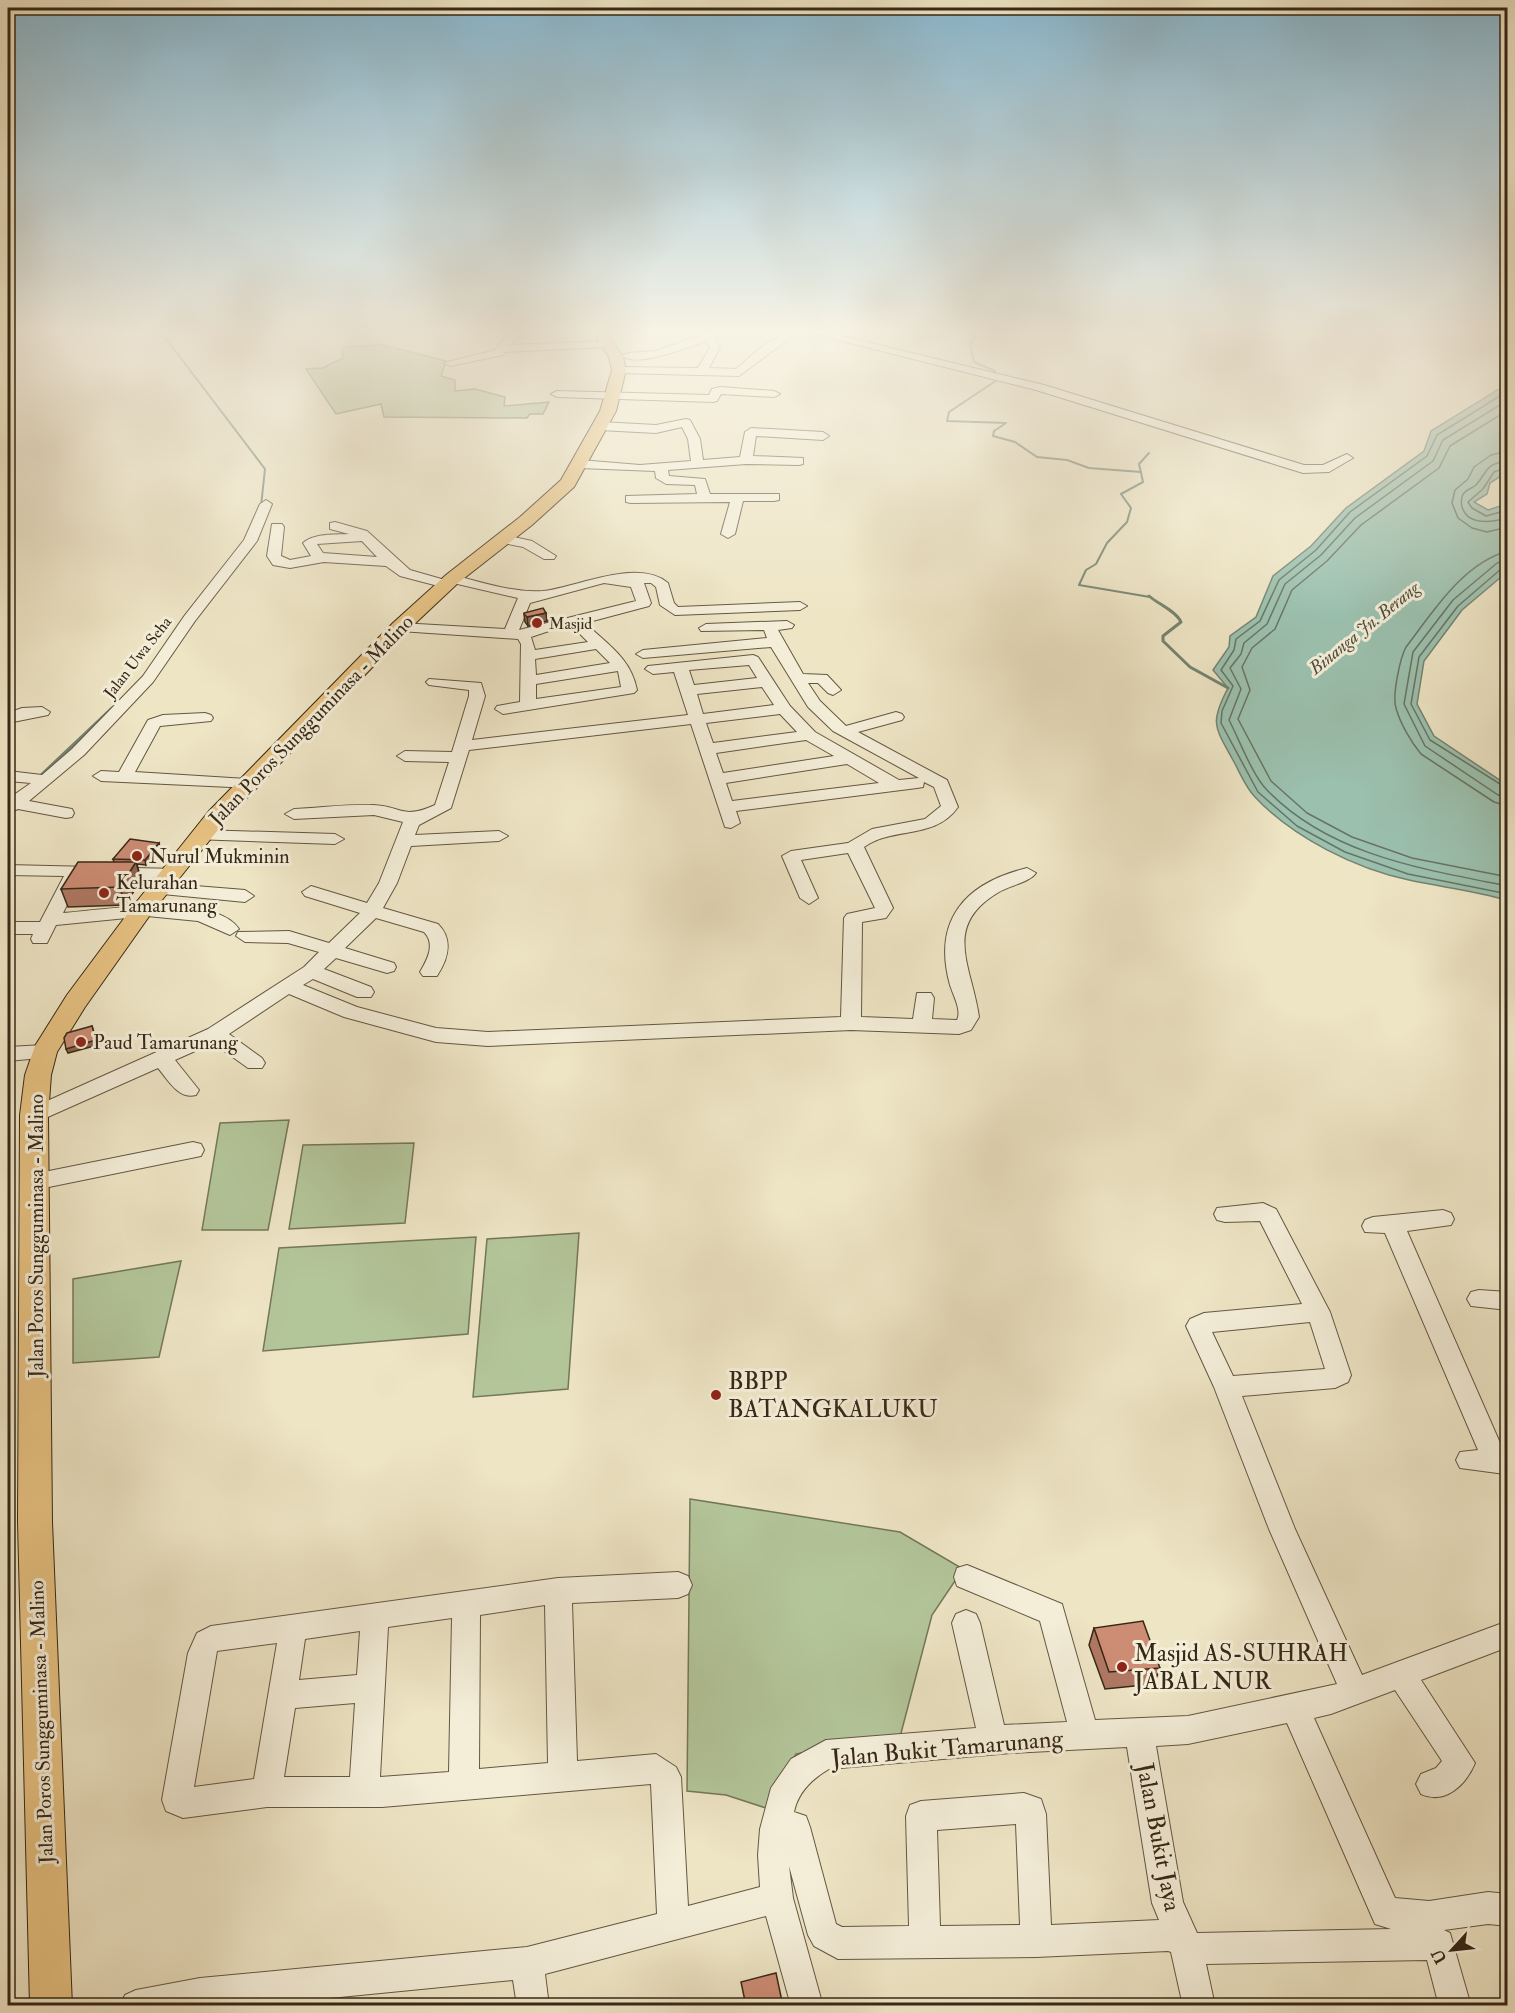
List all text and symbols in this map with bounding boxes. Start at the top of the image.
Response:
water label: Binanga Jn. Berang [1304,576,1425,681]
street label: Jalan Poros Sungguminasa - Malino [203,610,419,832]
street label: Jalan Uwa Seha [99,612,177,704]
place label: Masjid [549,614,592,634]
marker: Masjid [530,616,544,630]
place label: Nurul Mukminin [149,844,290,869]
marker: Nurul Mukminin [130,849,144,863]
place label: Kelurahan Tamarunang [116,870,218,918]
marker: Kelurahan Tamarunang [97,886,111,900]
place label: Paud Tamarunang [93,1030,239,1055]
marker: Paud Tamarunang [74,1035,88,1049]
street label: Jalan Poros Sungguminasa - Malino [24,1094,49,1379]
place label: BBPP BATANGKALUKU [728,1366,938,1425]
marker: BBPP BATANGKALUKU [709,1388,723,1402]
street label: Jalan Poros Sungguminasa - Malino [24,1580,59,1865]
place label: Masjid AS-SUHRAH JABAL NUR [1133,1638,1348,1697]
marker: Masjid AS-SUHRAH JABAL NUR [1115,1660,1129,1674]
street label: Jalan Bukit Tamarunang [829,1723,1065,1774]
street label: Jalan Bukit Jaya [1129,1759,1188,1915]
north arrow [1422,1920,1482,1980]
text: U [1427,1945,1451,1967]

